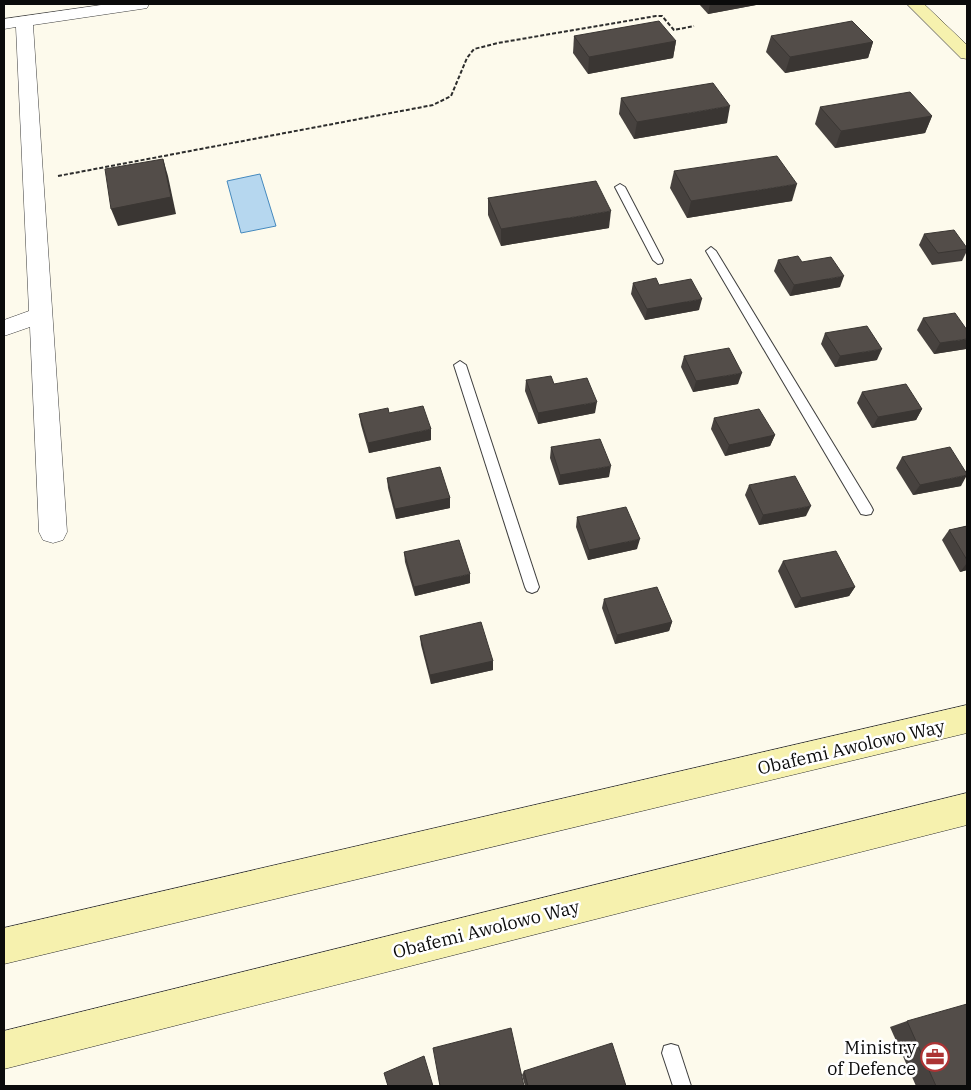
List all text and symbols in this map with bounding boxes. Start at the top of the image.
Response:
street label: Obafemi Awolowo Way [755,714,947,780]
street label: Obafemi Awolowo Way [390,895,582,963]
place label: Ministry of Defence [827,1036,916,1080]
office icon: Ministry of Defence [920,1042,950,1072]

